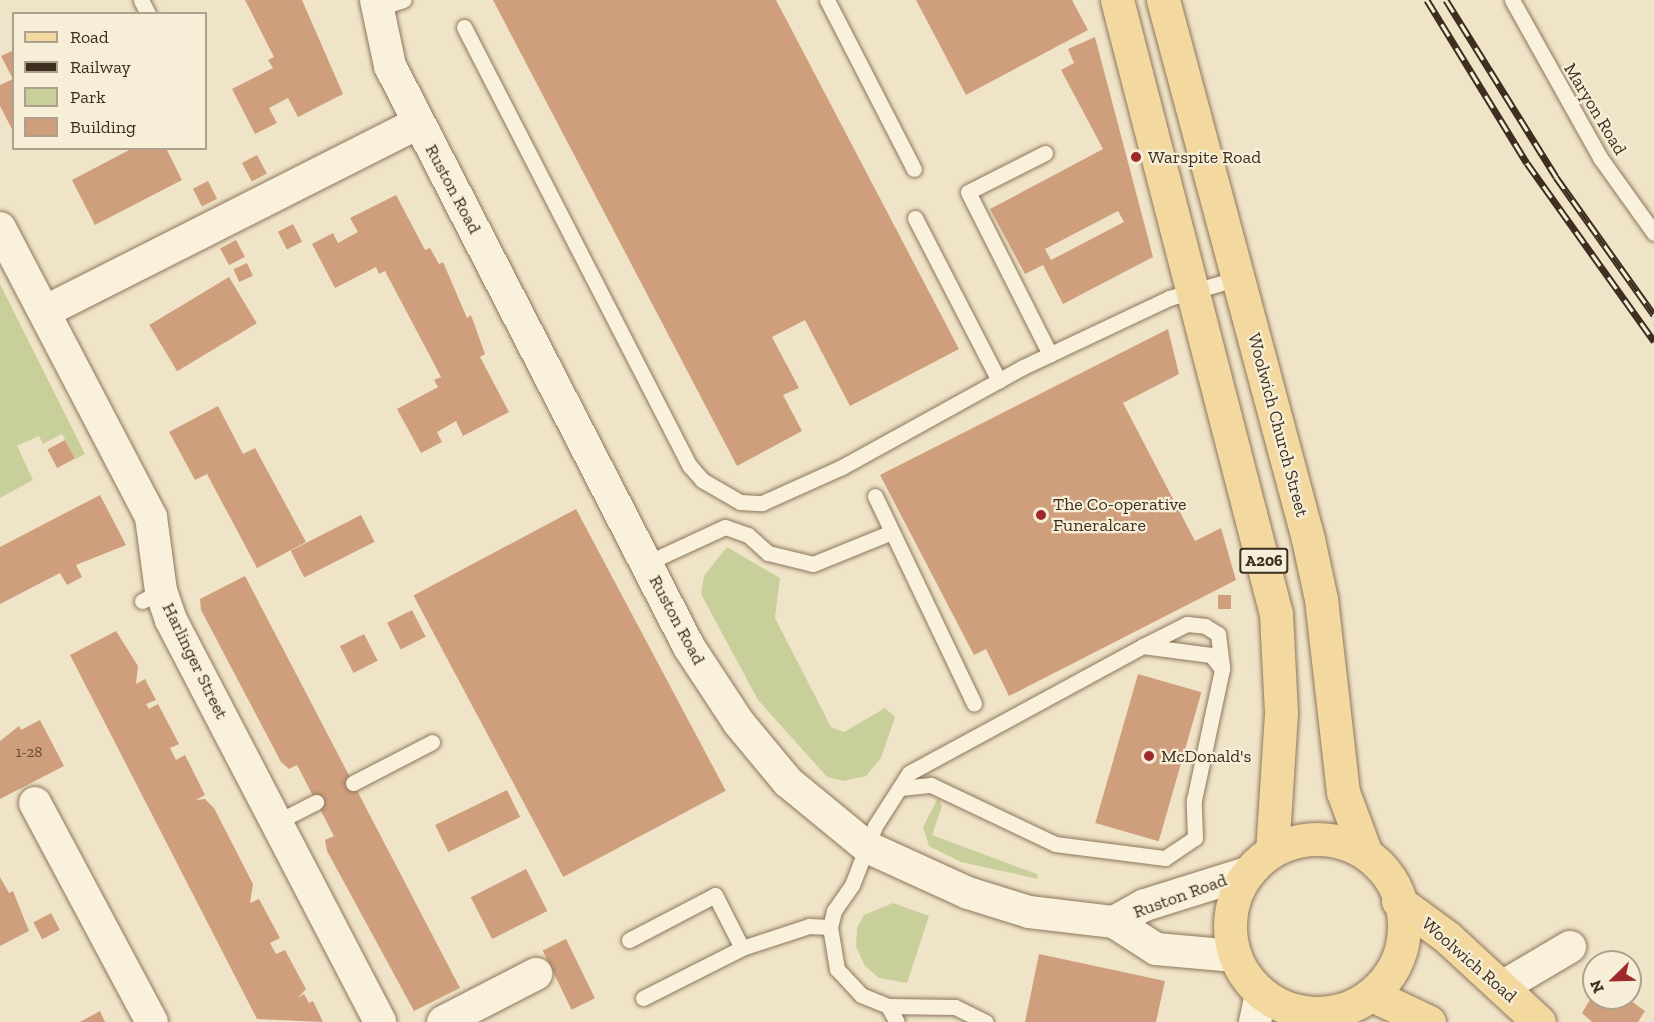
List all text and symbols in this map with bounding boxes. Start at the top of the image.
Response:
legend [12,12,207,150]
text: Road [70,26,109,48]
text: Railway [70,56,131,78]
street label: Maryon Road [1559,59,1631,159]
text: Park [70,86,106,108]
text: Building [70,116,136,138]
street label: Ruston Road [420,141,486,237]
place label: Warspite Road [1148,146,1261,168]
marker: Warspite Road [1129,150,1143,164]
street label: Woolwich Church Street [1243,331,1313,519]
place label: The Co-operative Funeralcare [1053,494,1187,536]
marker: The Co-operative Funeralcare [1034,508,1048,522]
road number: A206 [1238,548,1290,574]
street label: Ruston Road [644,572,710,668]
street label: Harlinger Street [157,599,233,723]
house number: 1-28 [16,744,42,762]
place label: McDonald's [1161,745,1251,767]
marker: McDonald's [1142,749,1156,763]
street label: Ruston Road [1130,869,1230,923]
street label: Woolwich Road [1417,913,1521,1007]
north arrow [1582,950,1642,1010]
text: N [1586,977,1608,996]

